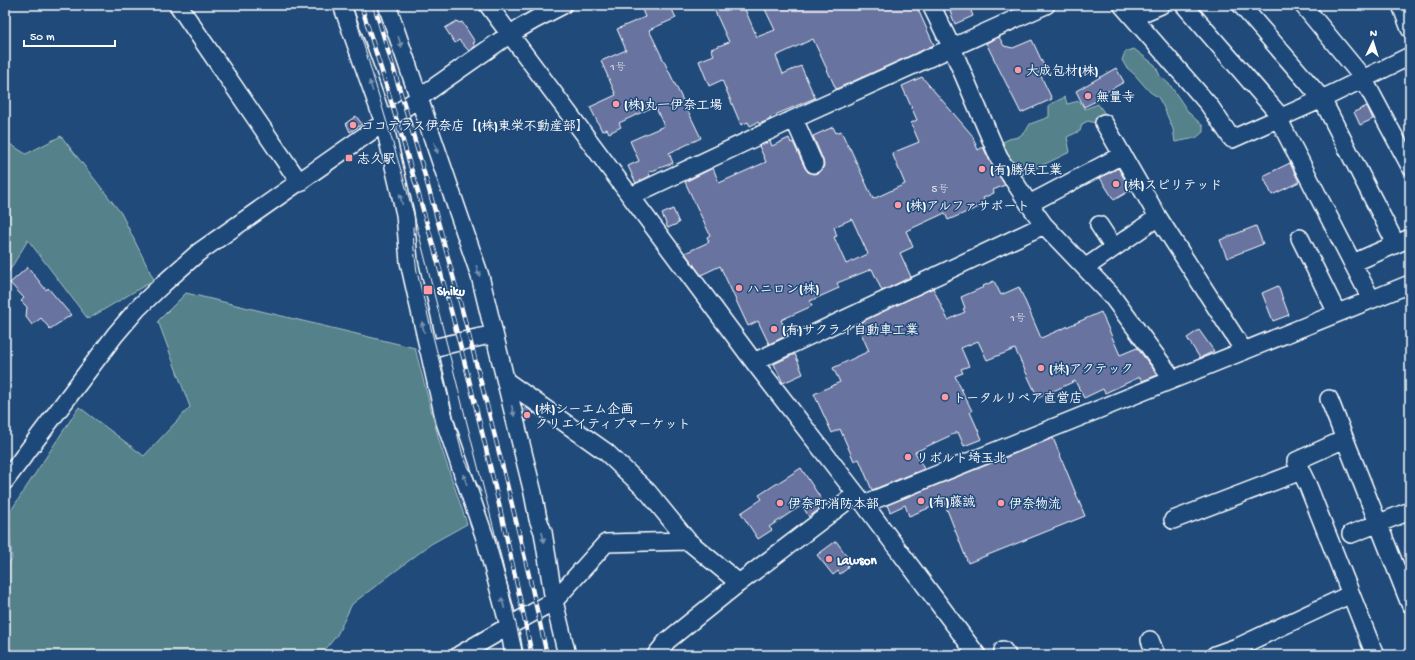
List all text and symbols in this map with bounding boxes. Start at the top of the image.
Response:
scale bar [24,22,115,48]
north arrow [1353,22,1393,62]
text: N [1370,28,1378,40]
text: 50 m [30,31,55,45]
one-way arrow [397,36,403,48]
house number: 1号 [609,61,626,74]
place label: 大成包材(株) [1026,64,1098,80]
marker: 大成包材(株) [1013,65,1023,75]
one-way arrow [368,80,374,92]
place label: 無量寺 [1096,90,1135,106]
marker: 無量寺 [1083,91,1093,101]
place label: (株)丸一伊奈工場 [624,98,722,114]
marker: (株)丸一伊奈工場 [611,99,621,109]
place label: ココテラス伊奈店【(株)東栄不動産部】 [361,119,589,135]
marker: ココテラス伊奈店【(株)東栄不動産部】 [348,120,358,130]
one-way arrow [433,143,439,155]
place label: 志久駅 [357,152,396,168]
marker: 志久駅 [344,153,354,163]
place label: (有)勝俣工業 [990,163,1062,179]
marker: (有)勝俣工業 [977,164,987,174]
place label: (株)スピリテッド [1124,178,1222,194]
marker: (株)スピリテッド [1111,179,1121,189]
house number: 5号 [932,183,948,196]
one-way arrow [398,193,404,205]
place label: (株)アルファサポート [906,199,1030,215]
marker: (株)アルファサポート [893,200,903,210]
one-way arrow [476,266,482,278]
place label: ハニロン(株) [747,282,819,298]
marker: ハニロン(株) [734,283,744,293]
marker: Shiku [422,284,434,296]
place label: Shiku [437,285,466,300]
house number: 1号 [1009,312,1026,325]
one-way arrow [420,321,426,333]
place label: (有)サクライ自動車工業 [782,323,919,339]
marker: (有)サクライ自動車工業 [769,324,779,334]
place label: (株)アクテック [1049,362,1134,378]
marker: (株)アクテック [1036,363,1046,373]
place label: トータルリペア直営店 [953,391,1082,407]
marker: トータルリペア直営店 [940,392,950,402]
place label: (株)シーエム企画 クリエイティブマーケット [535,402,690,433]
one-way arrow [510,405,516,417]
marker: (株)シーエム企画 クリエイティブマーケット [522,410,532,420]
place label: リボルト埼玉北 [916,451,1007,467]
marker: リボルト埼玉北 [903,452,913,462]
one-way arrow [461,473,467,485]
place label: (有)藤誠 [929,495,975,511]
marker: (有)藤誠 [916,496,926,506]
place label: 伊奈町消防本部 [788,497,879,513]
place label: 伊奈物流 [1009,497,1061,513]
marker: 伊奈町消防本部 [775,498,785,508]
marker: 伊奈物流 [996,498,1006,508]
one-way arrow [541,531,547,543]
marker: Lawson [824,554,834,564]
place label: Lawson [837,554,878,569]
one-way arrow [500,597,506,609]

